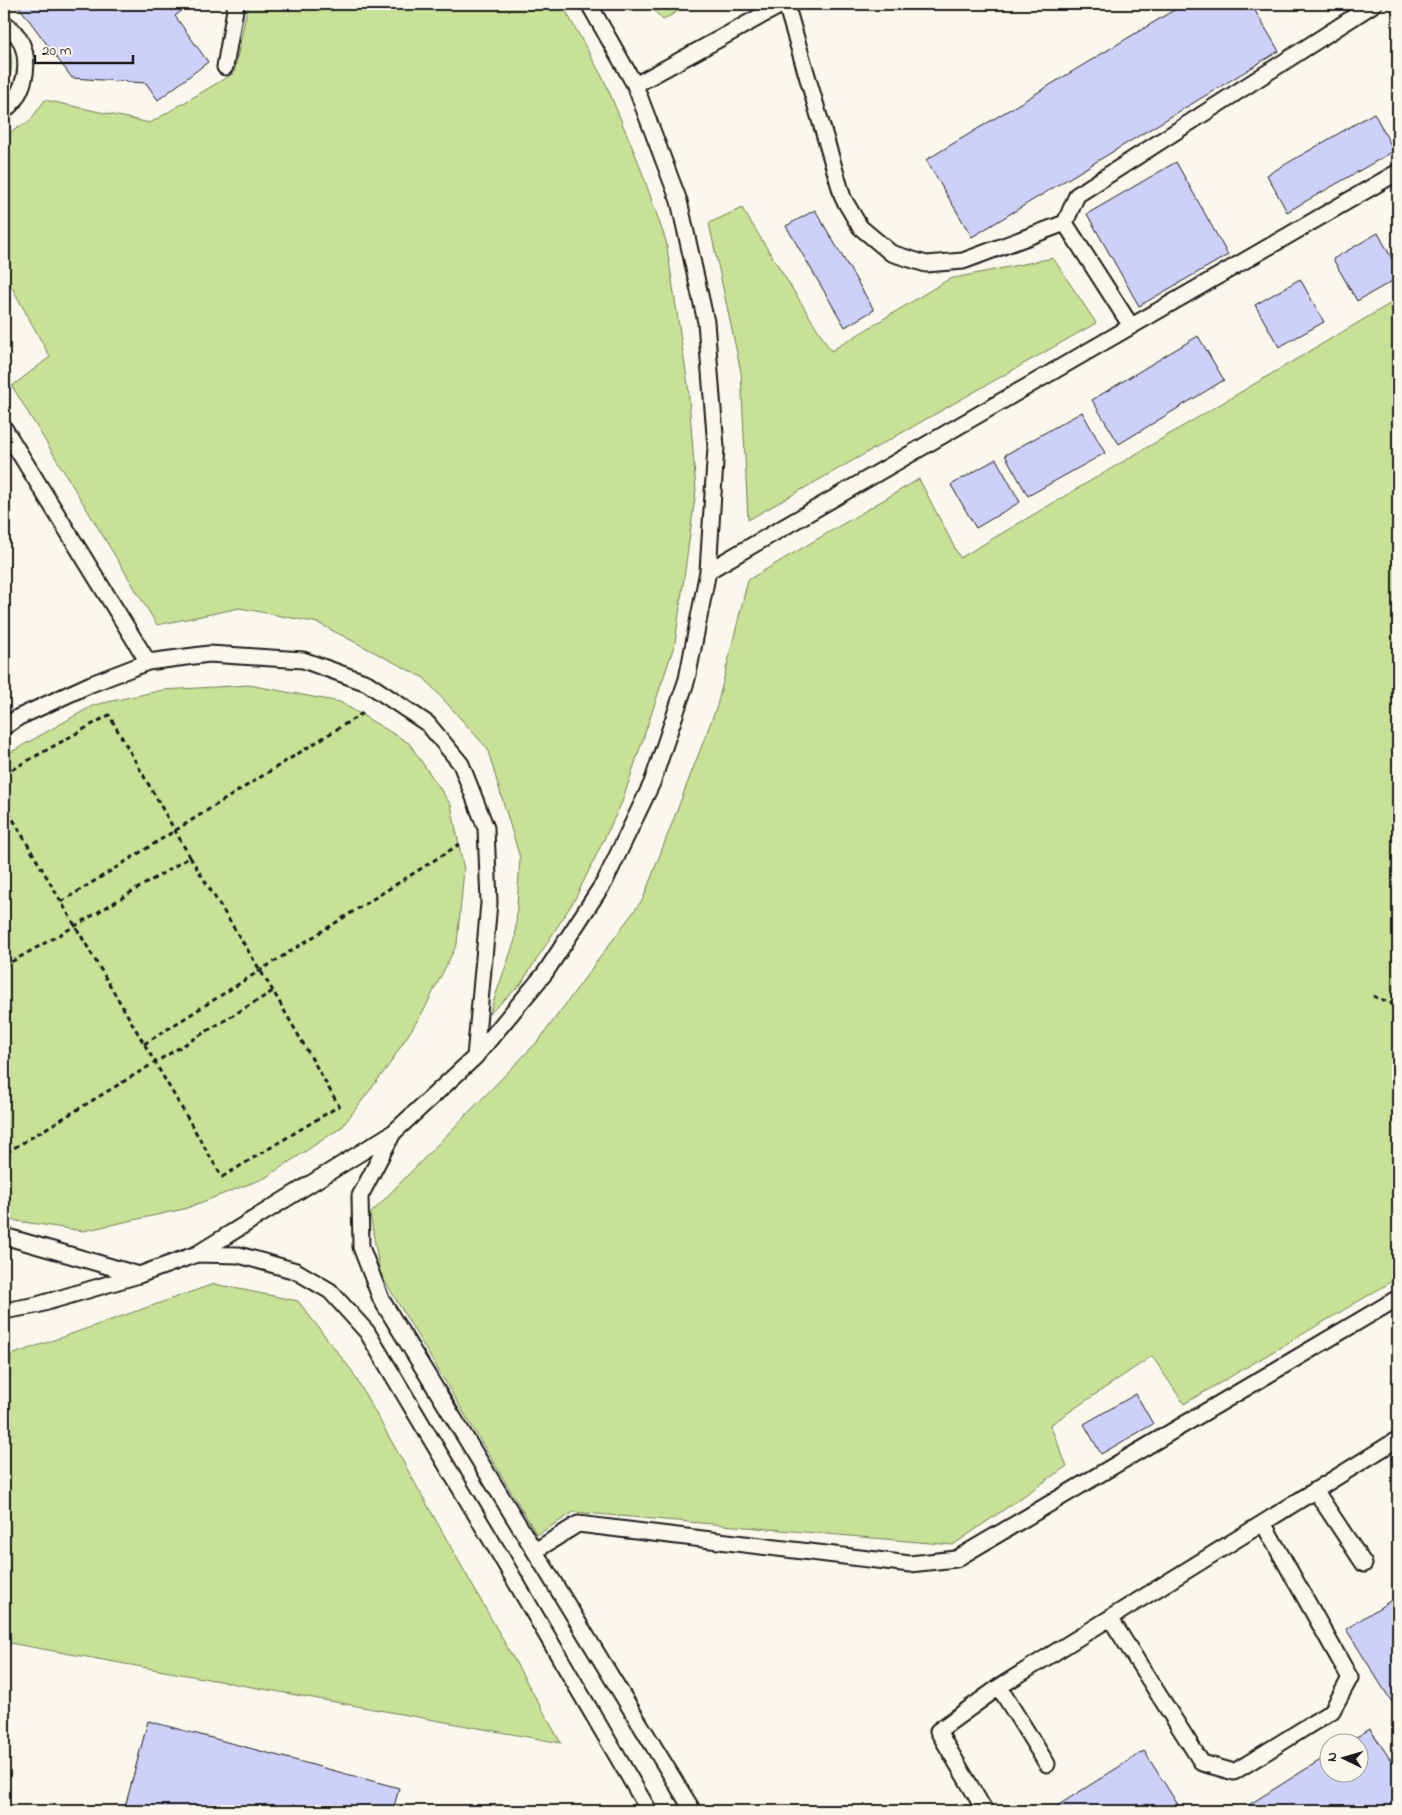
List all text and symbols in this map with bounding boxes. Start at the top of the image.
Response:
scale bar [35,32,132,64]
text: 20 m [42,40,72,62]
north arrow [1320,1732,1370,1782]
text: N [1322,1751,1343,1763]

